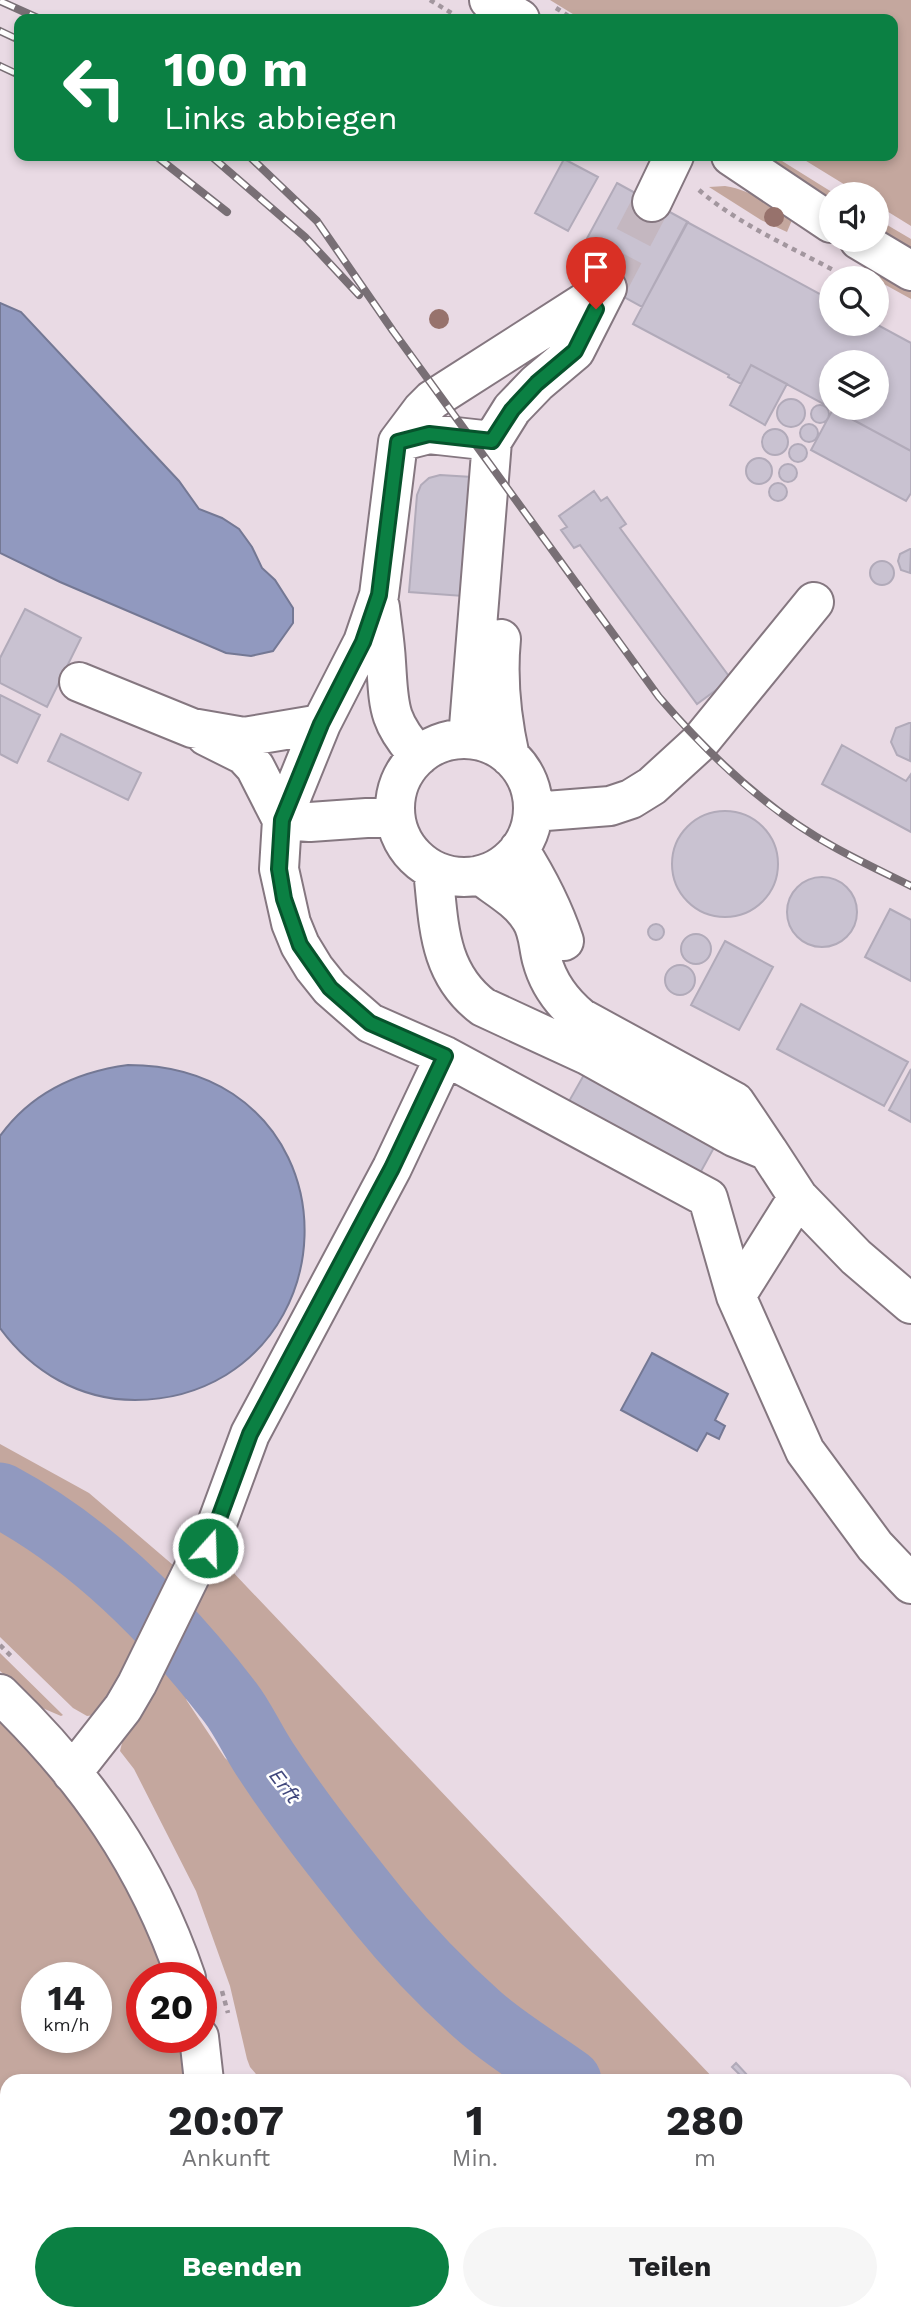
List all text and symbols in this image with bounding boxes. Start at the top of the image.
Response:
text: 100 m [164,40,308,98]
icon: left [49,42,140,133]
text: Links abbiegen [164,99,398,137]
map controls [819,182,889,420]
button: sound [819,182,889,252]
pin [566,237,626,309]
icon: arrive [577,248,615,286]
button: search [819,266,889,336]
button: layers [819,350,889,420]
position arrow [171,1511,245,1585]
water label: Erft [264,1764,307,1808]
speed limit sign: 20 [126,1962,217,2053]
text: 14 [48,1977,85,2019]
text: km/h [43,2014,90,2035]
text: 20:07 [168,2096,284,2145]
text: 1 [466,2096,484,2145]
text: 280 [666,2096,744,2145]
text: Ankunft [182,2145,270,2172]
text: Min. [452,2145,498,2172]
text: m [694,2145,716,2172]
button: Beenden [35,2227,449,2307]
button: Teilen [463,2227,877,2307]

